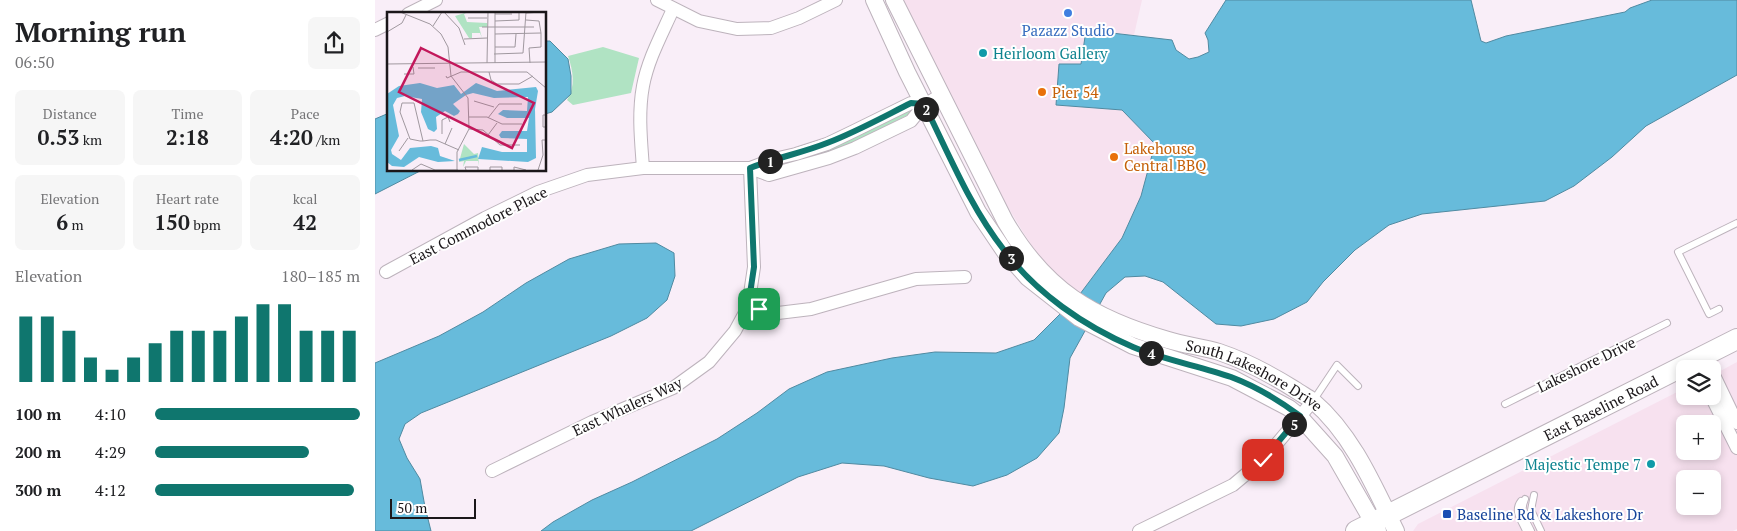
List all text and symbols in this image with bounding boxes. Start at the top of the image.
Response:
marker: Pazazz Studio [1062,7,1074,19]
inset map [387,12,546,171]
text: Morning run [15,13,186,50]
button: share [308,17,360,69]
place label: Pazazz Studio [1022,20,1114,40]
place label: Heirloom Gallery [993,43,1108,63]
marker: Heirloom Gallery [977,47,989,59]
text: 06:50 [15,51,54,73]
place label: Pier 54 [1052,82,1098,102]
marker: Pier 54 [1036,86,1048,98]
pin: 2 [913,96,939,122]
text: 2 [923,100,930,119]
text: Distance [43,104,97,123]
text: Time [171,104,204,123]
text: Pace [291,104,320,123]
text: 0.53 [38,123,79,151]
text: 2:18 [166,123,209,151]
text: 4:20 [270,123,313,151]
text: km [79,130,102,149]
text: /km [313,130,340,149]
place label: Lakehouse Central BBQ [1124,138,1207,175]
pin: 1 [757,148,783,174]
marker: Lakehouse Central BBQ [1108,151,1120,163]
text: 1 [767,152,774,171]
street label: East Commodore Place [405,181,551,269]
text: Elevation [40,189,99,208]
text: Heart rate [156,189,219,208]
text: kcal [293,189,318,208]
text: 6 [56,208,68,236]
text: 150 [154,208,190,236]
text: 42 [293,208,317,236]
text: m [68,215,84,234]
text: bpm [190,215,221,234]
pin: 3 [999,246,1023,270]
text: 3 [1008,249,1015,268]
text: Elevation [15,265,82,287]
text: 180–185 m [281,265,360,287]
pin [738,288,780,330]
icon: arrive [745,295,773,323]
street label: Lakeshore Drive [1533,332,1639,396]
street label: South Lakeshore Drive [1184,335,1327,415]
pin: 4 [1139,340,1163,366]
text: 4 [1148,344,1155,363]
map controls [1676,360,1721,515]
button: layers [1676,360,1721,405]
street label: East Baseline Road [1540,371,1661,445]
street label: East Whalers Way [569,372,685,440]
text: 100 m [15,403,61,425]
text: 4:10 [95,403,126,425]
pin: 5 [1281,412,1307,436]
text: 5 [1291,415,1298,434]
button: + [1676,415,1721,460]
pin [1242,439,1284,481]
text: 200 m [15,441,61,463]
text: 4:29 [95,441,126,463]
icon: check [1249,446,1277,474]
place label: Majestic Tempe 7 [1525,454,1641,474]
marker: Majestic Tempe 7 [1645,458,1657,470]
button: − [1676,470,1721,515]
text: 300 m [15,479,61,501]
text: 4:12 [95,479,126,501]
scale bar [390,496,476,519]
text: 50 m [397,498,427,517]
place label: Baseline Rd & Lakeshore Dr [1457,504,1643,524]
marker: Baseline Rd & Lakeshore Dr [1441,508,1453,520]

